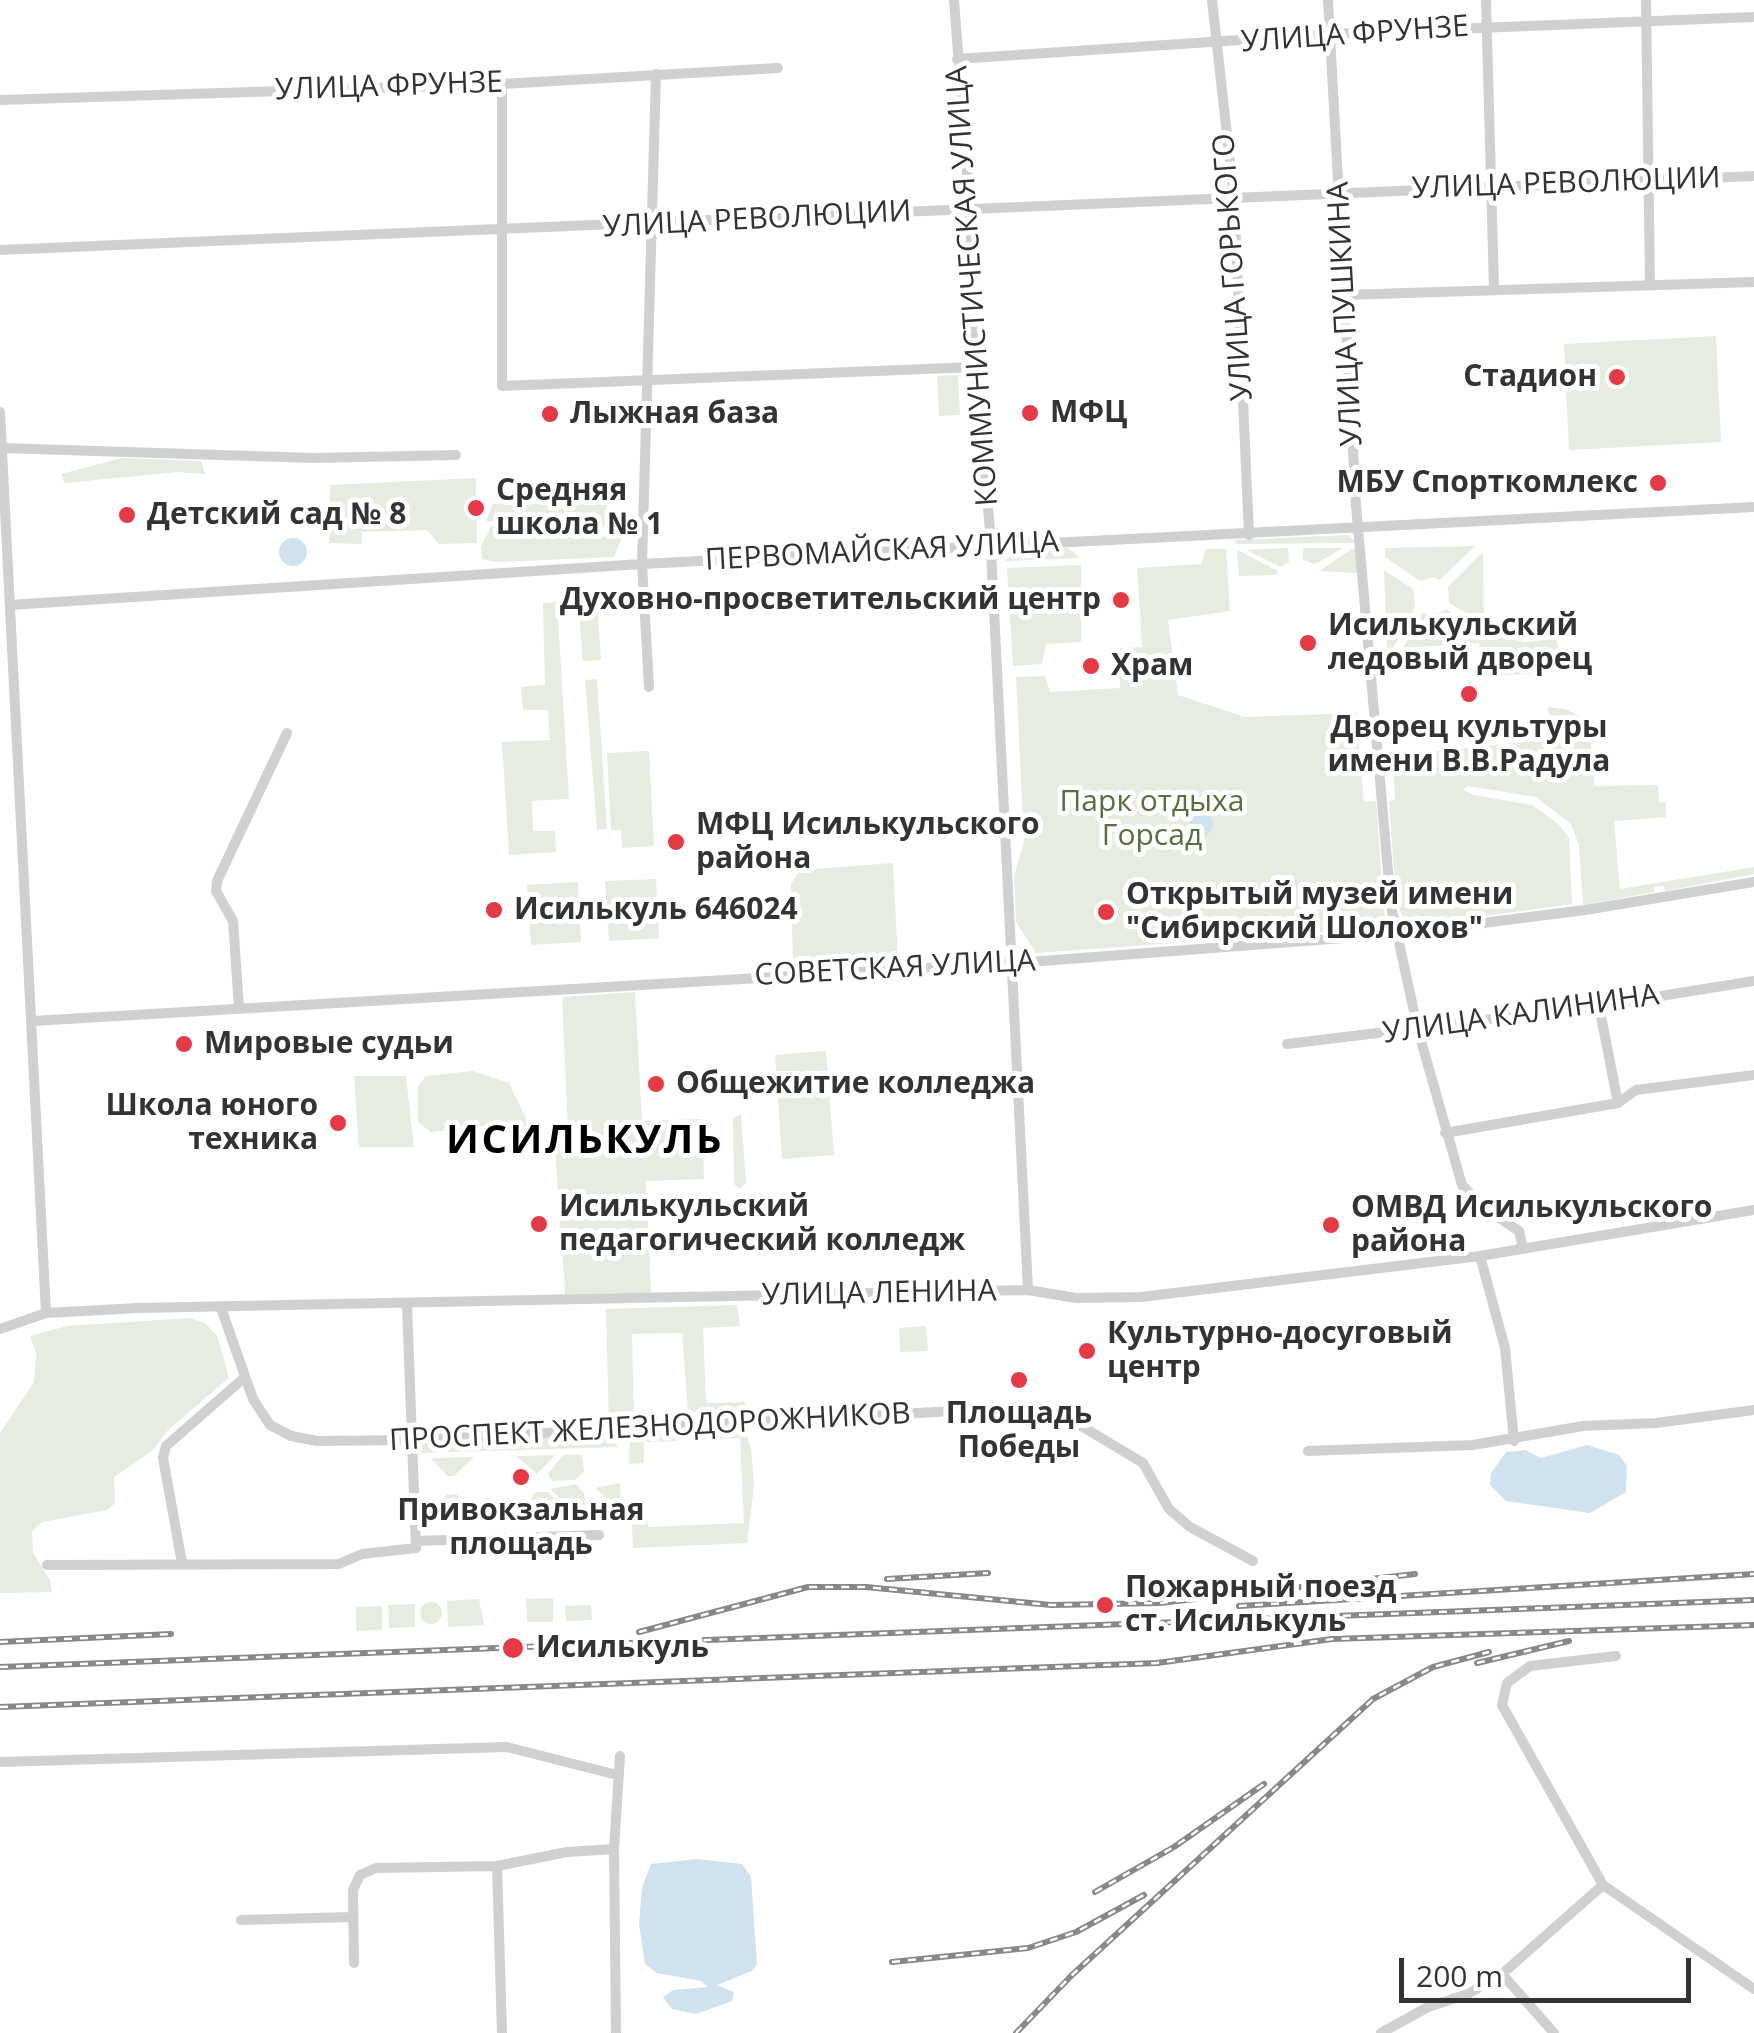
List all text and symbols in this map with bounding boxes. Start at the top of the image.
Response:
street label: УЛИЦА ФРУНЗЕ [1240,9,1470,61]
street label: УЛИЦА ФРУНЗЕ [274,65,504,109]
street label: КОММУНИСТИЧЕСКАЯ УЛИЦА [940,65,1006,507]
street label: УЛИЦА ГОРЬКОГО [1207,132,1261,402]
street label: УЛИЦА РЕВОЛЮЦИИ [1411,161,1721,207]
street label: УЛИЦА ПУШКИНА [1321,181,1371,447]
street label: УЛИЦА РЕВОЛЮЦИИ [602,194,912,246]
place label: Стадион [1463,359,1597,395]
marker: Стадион [1606,366,1628,388]
place label: МФЦ [1050,395,1128,431]
place label: Лыжная база [570,396,779,432]
marker: МФЦ [1019,402,1041,424]
marker: Лыжная база [539,403,561,425]
place label: МБУ Спорткомлекс [1337,465,1638,501]
marker: МБУ Спорткомлекс [1647,472,1669,494]
place label: Средняя школа № 1 [496,473,663,544]
place label: Детский сад № 8 [147,497,406,533]
marker: Средняя школа № 1 [465,497,487,519]
marker: Детский сад № 8 [116,504,138,526]
street label: ПЕРВОМАЙСКАЯ УЛИЦА [704,525,1060,579]
place label: Духовно-просветительский центр [560,582,1101,618]
marker: Духовно-просветительский центр [1110,589,1132,611]
place label: Исилькульский ледовый дворец [1328,608,1592,678]
marker: Исилькульский ледовый дворец [1297,632,1319,654]
place label: Храм [1111,648,1193,684]
marker: Храм [1080,655,1102,677]
marker: Дворец культуры имени В.В.Радула [1458,683,1480,705]
place label: Дворец культуры имени В.В.Радула [1328,710,1610,780]
park label: Парк отдыха Горсад [1060,784,1244,854]
place label: МФЦ Исилькульского района [696,807,1040,878]
marker: МФЦ Исилькульского района [665,831,687,853]
place label: Открытый музей имени "Сибирский Шолохов" [1126,877,1513,948]
place label: Исилькуль 646024 [514,892,798,928]
marker: Исилькуль 646024 [483,899,505,921]
marker: Открытый музей имени "Сибирский Шолохов" [1095,901,1117,923]
street label: СОВЕТСКАЯ УЛИЦА [754,944,1036,994]
street label: УЛИЦА КАЛИНИНА [1381,978,1661,1052]
place label: Мировые судьи [204,1026,454,1062]
marker: Мировые судьи [173,1033,195,1055]
place label: Общежитие колледжа [676,1066,1035,1102]
marker: Общежитие колледжа [645,1073,667,1095]
place label: Школа юного техника [106,1088,318,1158]
marker: Школа юного техника [327,1112,349,1134]
district label: ИСИЛЬКУЛЬ [446,1118,724,1166]
place label: Исилькульский педагогический колледж [559,1189,965,1260]
place label: ОМВД Исилькульского района [1351,1190,1712,1260]
marker: Исилькульский педагогический колледж [528,1213,550,1235]
marker: ОМВД Исилькульского района [1320,1214,1342,1236]
street label: УЛИЦА ЛЕНИНА [761,1274,997,1314]
place label: Культурно-досуговый центр [1107,1316,1453,1386]
marker: Культурно-досуговый центр [1076,1340,1098,1362]
marker: Площадь Победы [1008,1369,1030,1391]
street label: ПРОСПЕКТ ЖЕЛЕЗНОДОРОЖНИКОВ [388,1396,912,1460]
place label: Площадь Победы [946,1396,1092,1466]
marker: Привокзальная площадь [510,1466,532,1488]
place label: Привокзальная площадь [397,1493,645,1564]
place label: Пожарный поезд ст. Исилькуль [1125,1570,1396,1640]
marker: Пожарный поезд ст. Исилькуль [1094,1594,1116,1616]
place label: Исилькуль [536,1630,709,1666]
marker: Исилькуль [500,1635,526,1661]
scale bar [1404,1938,1696,2000]
text: 200 m [1416,1955,1503,1996]

